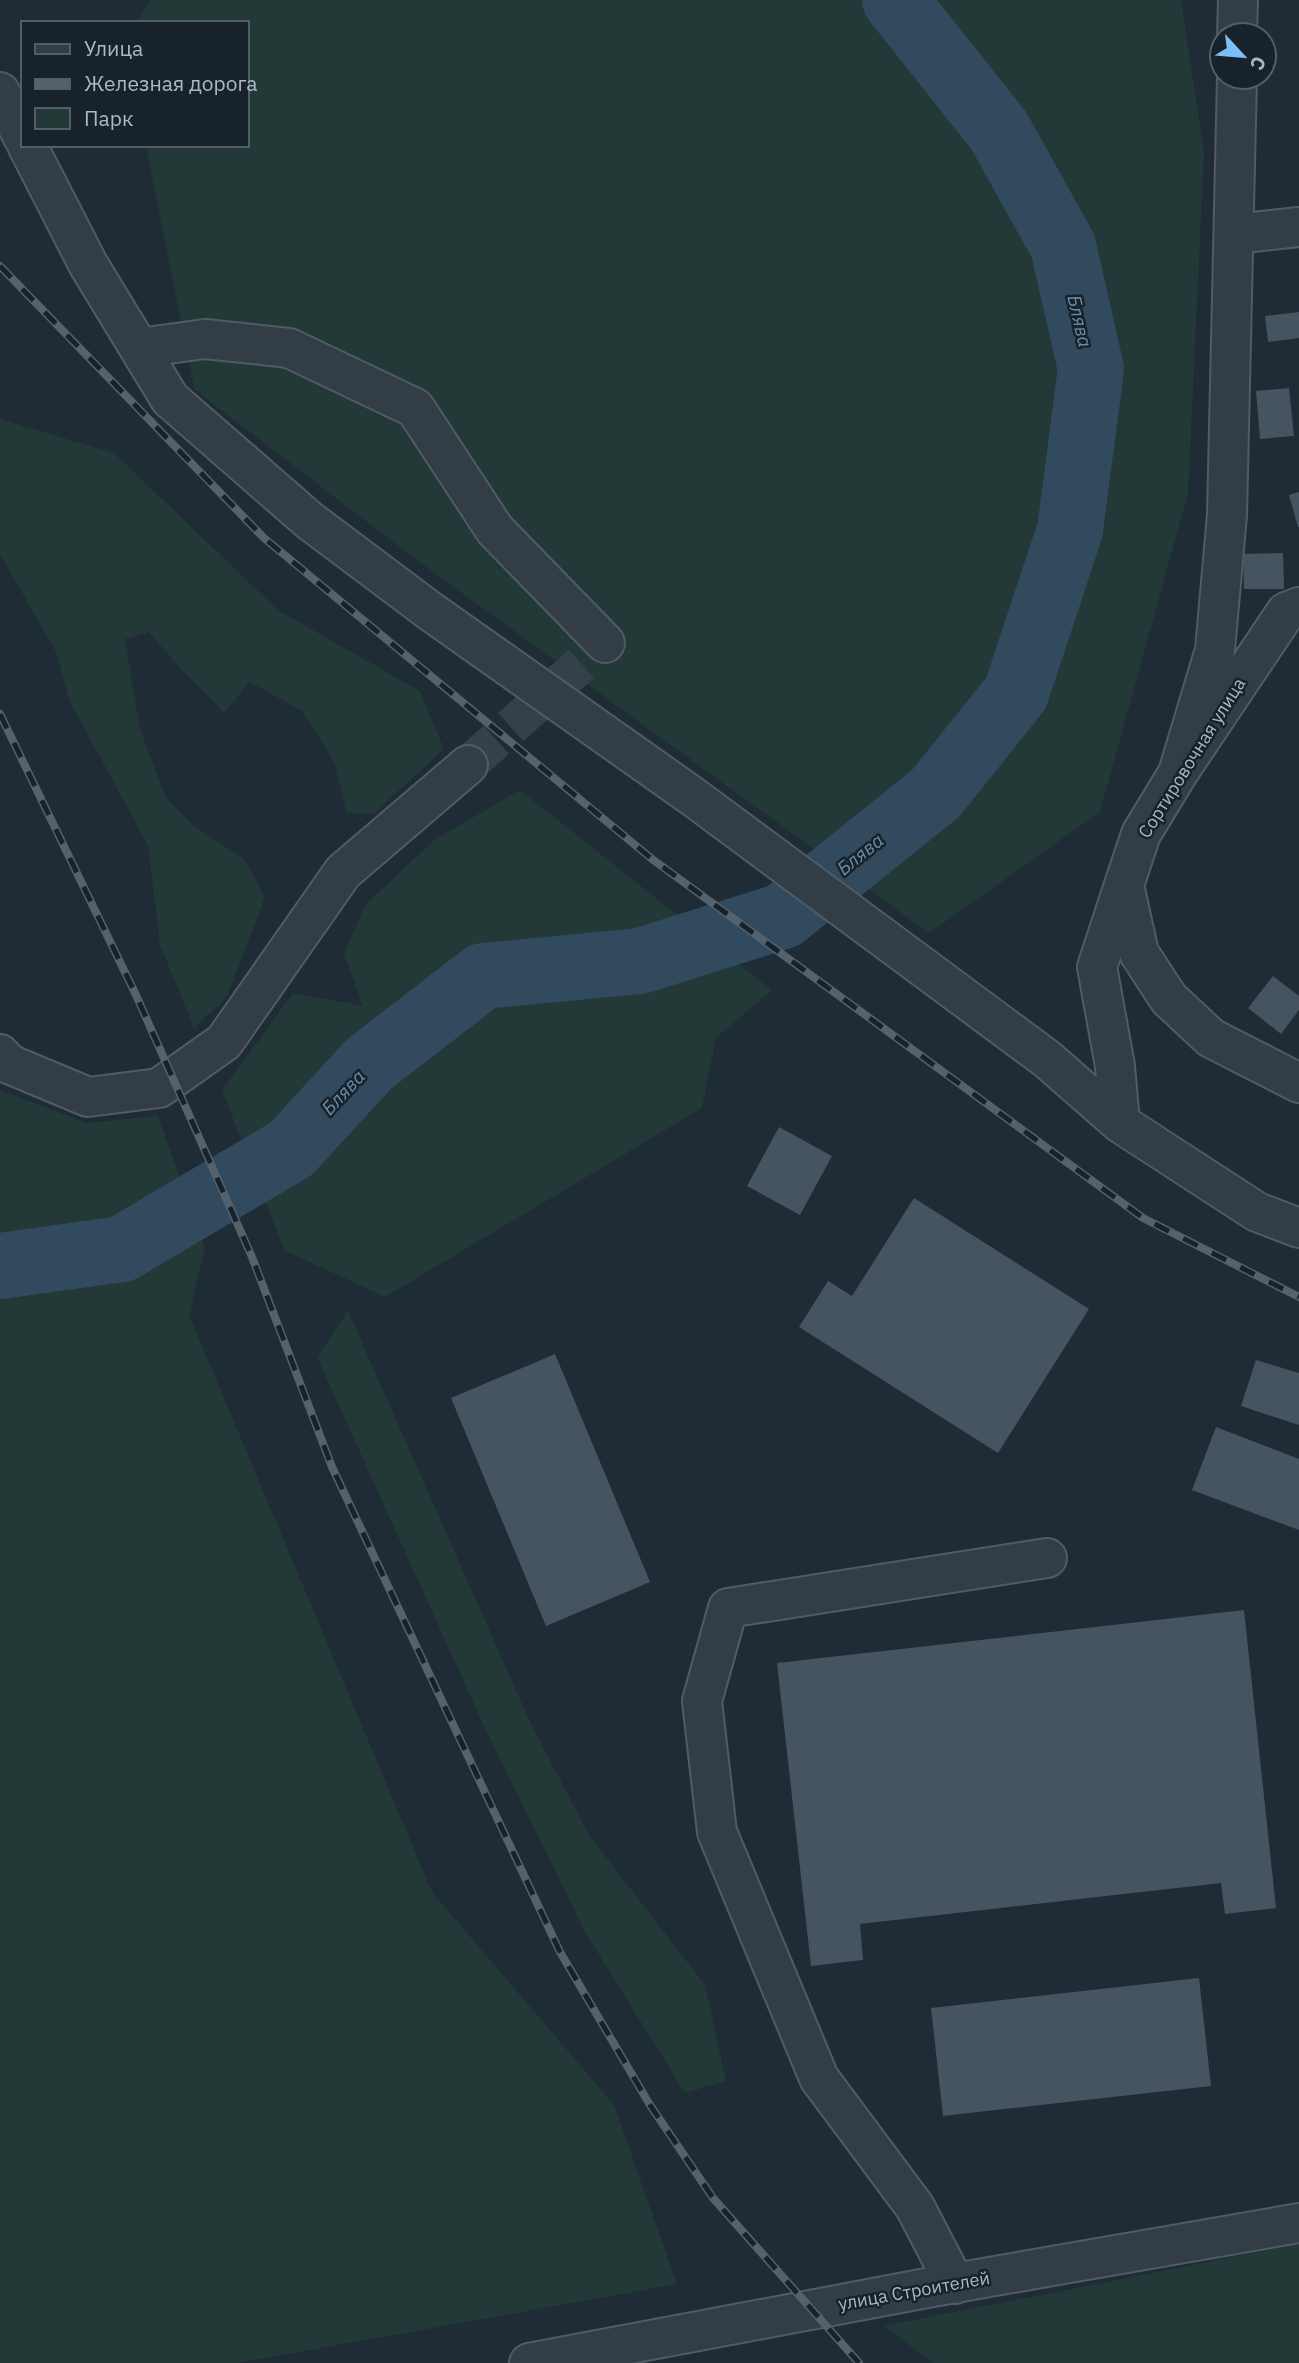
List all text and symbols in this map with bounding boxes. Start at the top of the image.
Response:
legend [21,21,248,147]
north arrow [1208,21,1278,91]
text: Улица [84,34,143,62]
text: С [1245,53,1272,74]
text: Железная дорога [84,69,257,97]
text: Парк [84,104,134,132]
water label: Блява [1062,292,1098,350]
street label: Сортировочная улица [1133,673,1251,842]
water label: Блява [832,828,888,880]
water label: Блява [316,1064,370,1120]
street label: улица Строителей [836,2266,992,2315]

